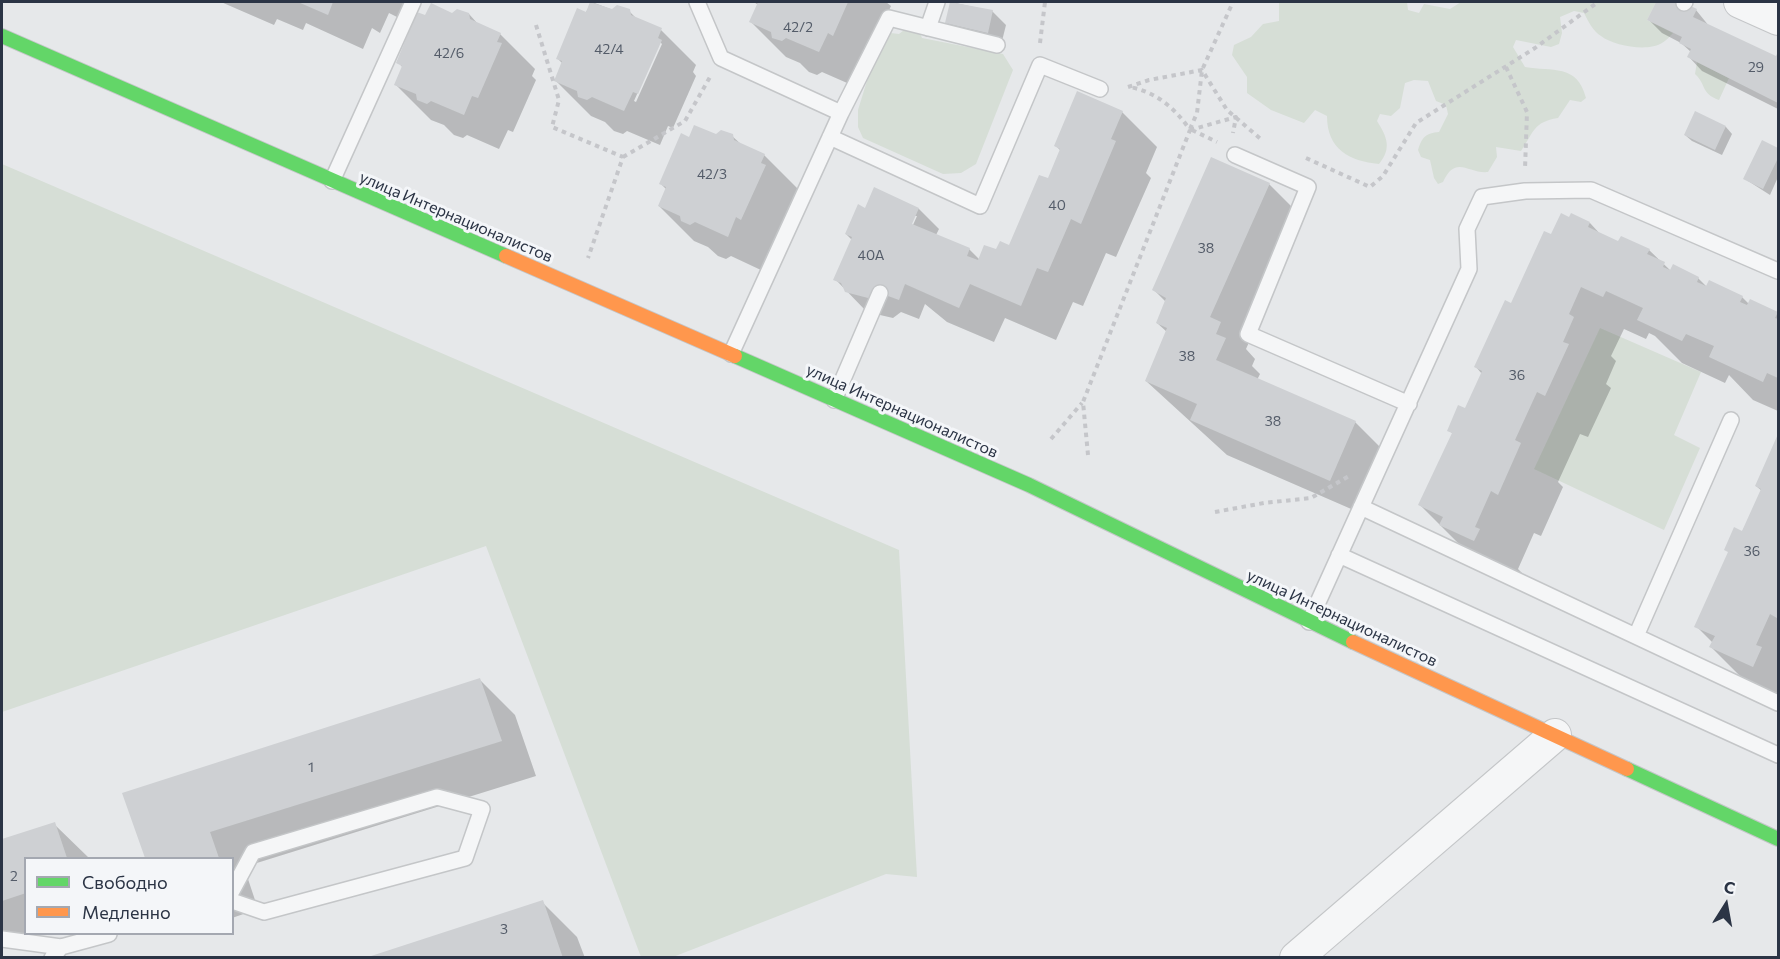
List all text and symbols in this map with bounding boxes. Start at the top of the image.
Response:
house number: 42/2 [783,19,813,35]
house number: 42/4 [594,41,624,57]
house number: 42/6 [434,45,464,61]
house number: 29 [1748,59,1764,75]
house number: 42/3 [697,166,727,182]
street label: улица Интернационалистов [357,168,555,266]
house number: 40 [1048,197,1066,213]
house number: 38 [1198,240,1214,256]
house number: 40А [858,247,884,263]
house number: 38 [1179,348,1195,364]
street label: улица Интернационалистов [803,360,1001,462]
house number: 36 [1509,367,1525,383]
house number: 38 [1265,413,1281,429]
house number: 36 [1744,543,1760,559]
street label: улица Интернационалистов [1244,565,1440,671]
house number: 1 [308,759,314,775]
legend [24,857,234,935]
house number: 2 [10,868,18,884]
text: Свободно [82,871,168,893]
north arrow [1696,875,1756,935]
text: С [1722,876,1737,897]
text: Медленно [82,901,171,923]
house number: 3 [500,921,508,937]

